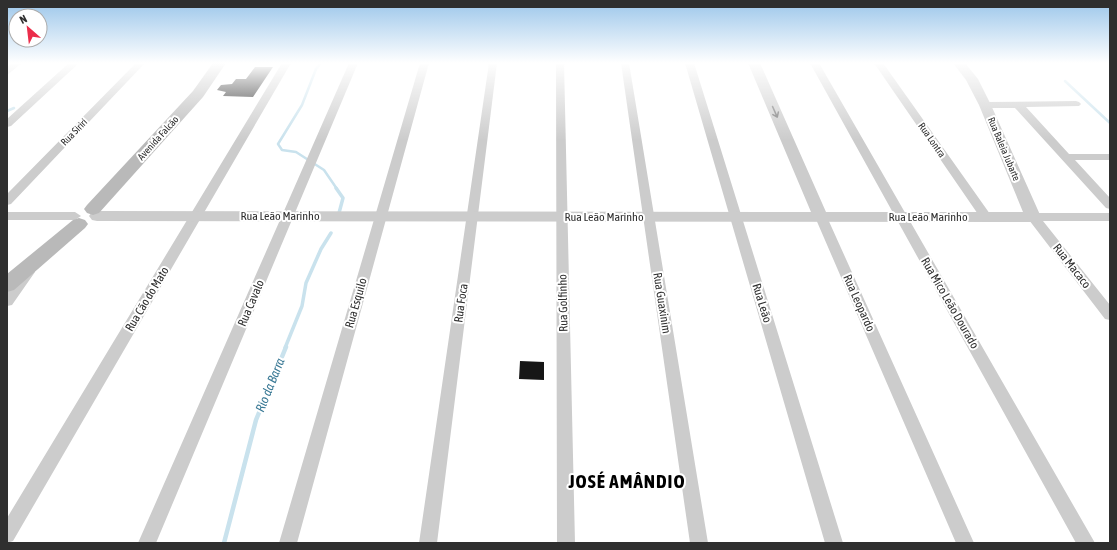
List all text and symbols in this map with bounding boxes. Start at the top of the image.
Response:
north arrow [8,8,48,48]
text: N [18,12,29,26]
one-way arrow [772,105,779,117]
street label: Avenida Falcão [135,113,181,162]
street label: Rua Baleia Jubarte [986,115,1023,183]
street label: Rua Siriri [59,116,89,148]
street label: Rua Lontra [916,121,948,160]
street label: Rua Leão Marinho [240,209,320,223]
street label: Rua Leão Marinho [564,210,644,224]
street label: Rua Leão Marinho [888,210,968,224]
street label: Rua Macaco [1050,241,1094,291]
street label: Rua Mico Leão Dourado [918,255,982,351]
street label: Rua Cão do Mato [122,264,172,334]
street label: Rua Guaxinim [650,271,674,335]
street label: Rua Leopardo [840,272,878,334]
street label: Rua Golfinho [555,274,571,332]
street label: Rua Esquilo [342,276,370,330]
street label: Rua Cavalo [235,277,267,328]
street label: Rua Leão [749,282,775,325]
street label: Rua Foca [451,283,471,323]
water label: Rio da Barra [252,356,288,414]
district label: JOSÉ AMÂNDIO [568,470,686,492]

